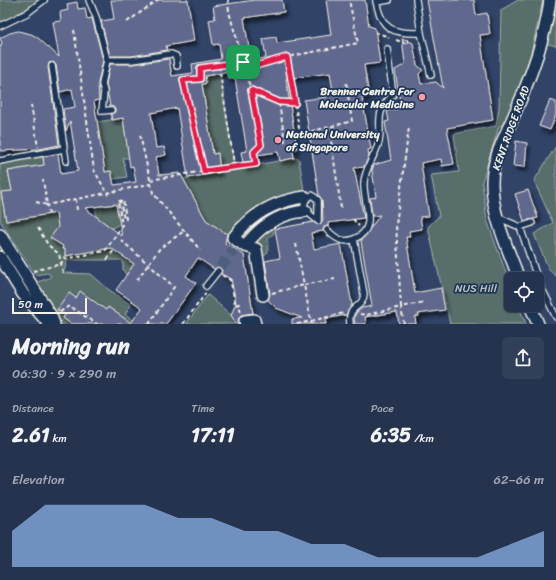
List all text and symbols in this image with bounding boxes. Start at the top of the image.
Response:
pin [226,45,260,79]
icon: arrive [232,51,254,73]
place label: Brenner Centre For Molecular Medicine [319,82,415,114]
street label: KENT RIDGE ROAD [487,83,535,173]
marker: Brenner Centre For Molecular Medicine [417,92,427,102]
place label: National University of Singapore [285,125,380,157]
marker: National University of Singapore [273,135,283,145]
map controls [504,272,544,312]
button: locate [504,272,544,312]
park label: NUS Hill [455,279,498,298]
text: 50 m [18,295,43,314]
scale bar [12,296,87,315]
text: Morning run [12,327,130,366]
button: share [502,337,544,379]
text: 06:30 · 9 × 290 m [12,362,116,385]
text: Distance [12,399,54,418]
text: Time [191,399,215,418]
text: Pace [371,399,394,418]
text: 2.61 [12,418,50,453]
text: 17:11 [191,418,235,453]
text: 6:35 [371,418,411,453]
text: km [50,429,67,448]
text: /km [411,429,434,448]
text: Elevation [12,468,65,491]
text: 62–66 m [494,468,544,491]

